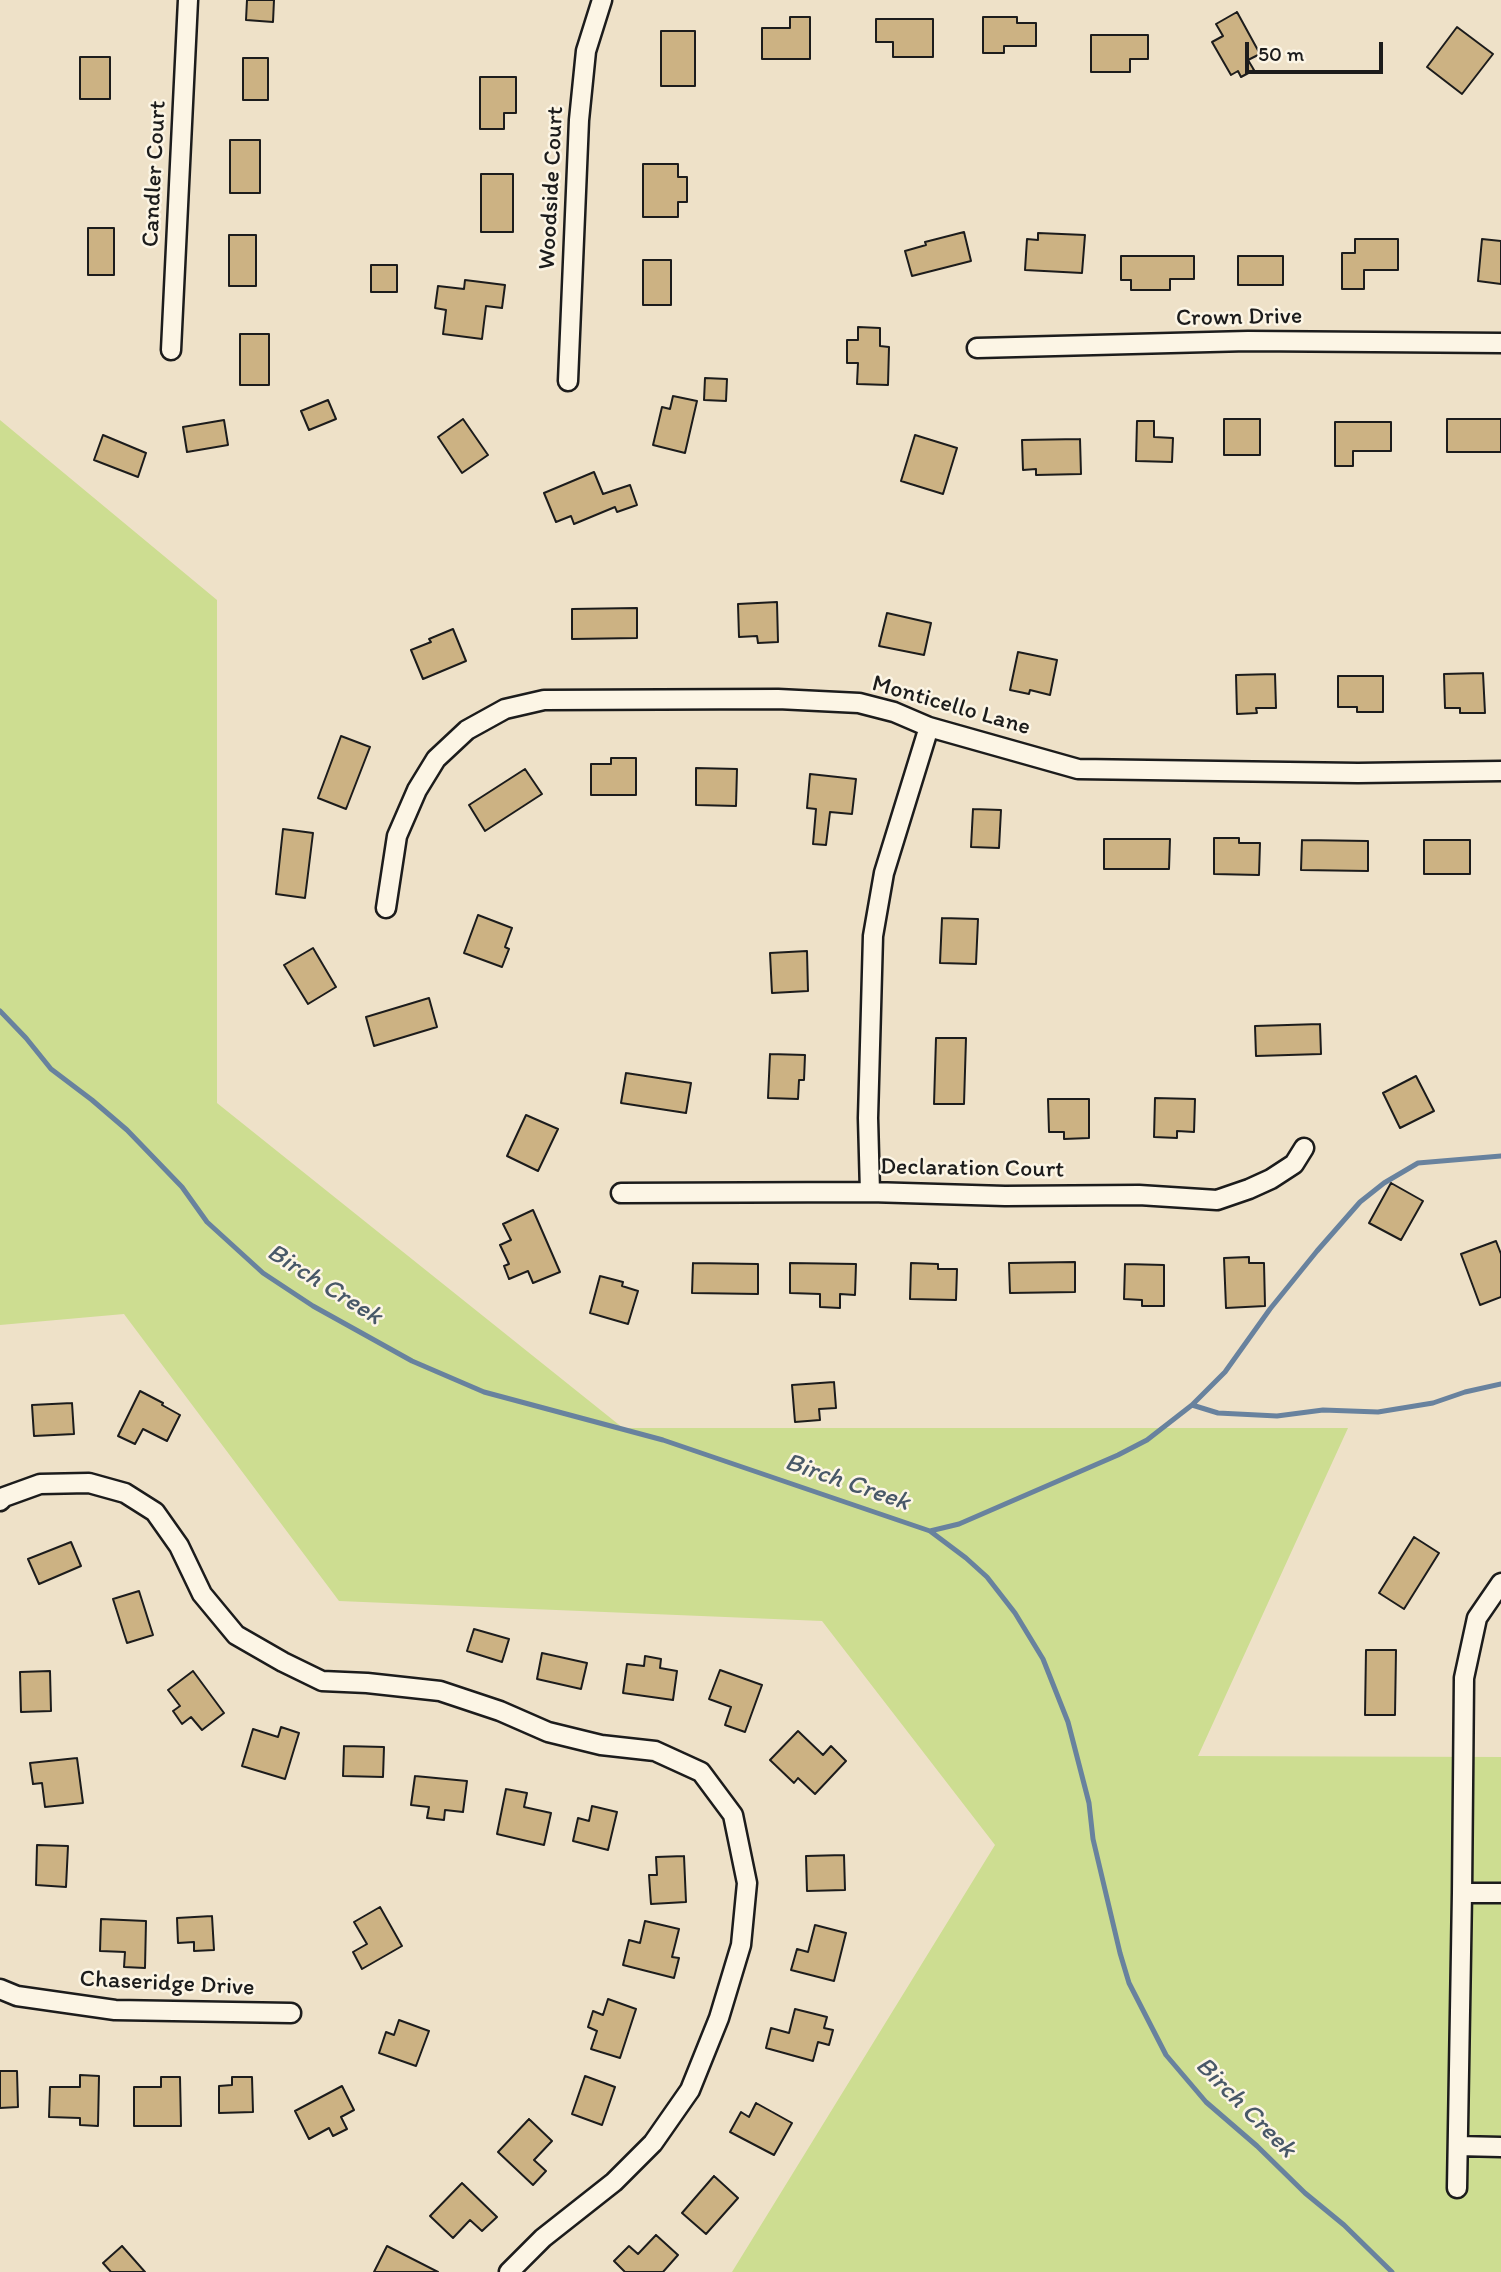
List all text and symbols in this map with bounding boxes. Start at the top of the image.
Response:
scale bar [1249,28,1387,72]
text: 50 m [1258,41,1304,66]
street label: Candler Court [137,100,173,248]
street label: Woodside Court [533,106,571,270]
street label: Crown Drive [1176,302,1302,334]
street label: Monticello Lane [868,670,1034,742]
street label: Declaration Court [880,1153,1064,1185]
water label: Birch Creek [261,1237,387,1333]
water label: Birch Creek [780,1447,914,1519]
street label: Chaseridge Drive [79,1965,255,2003]
water label: Birch Creek [1188,2051,1302,2165]

